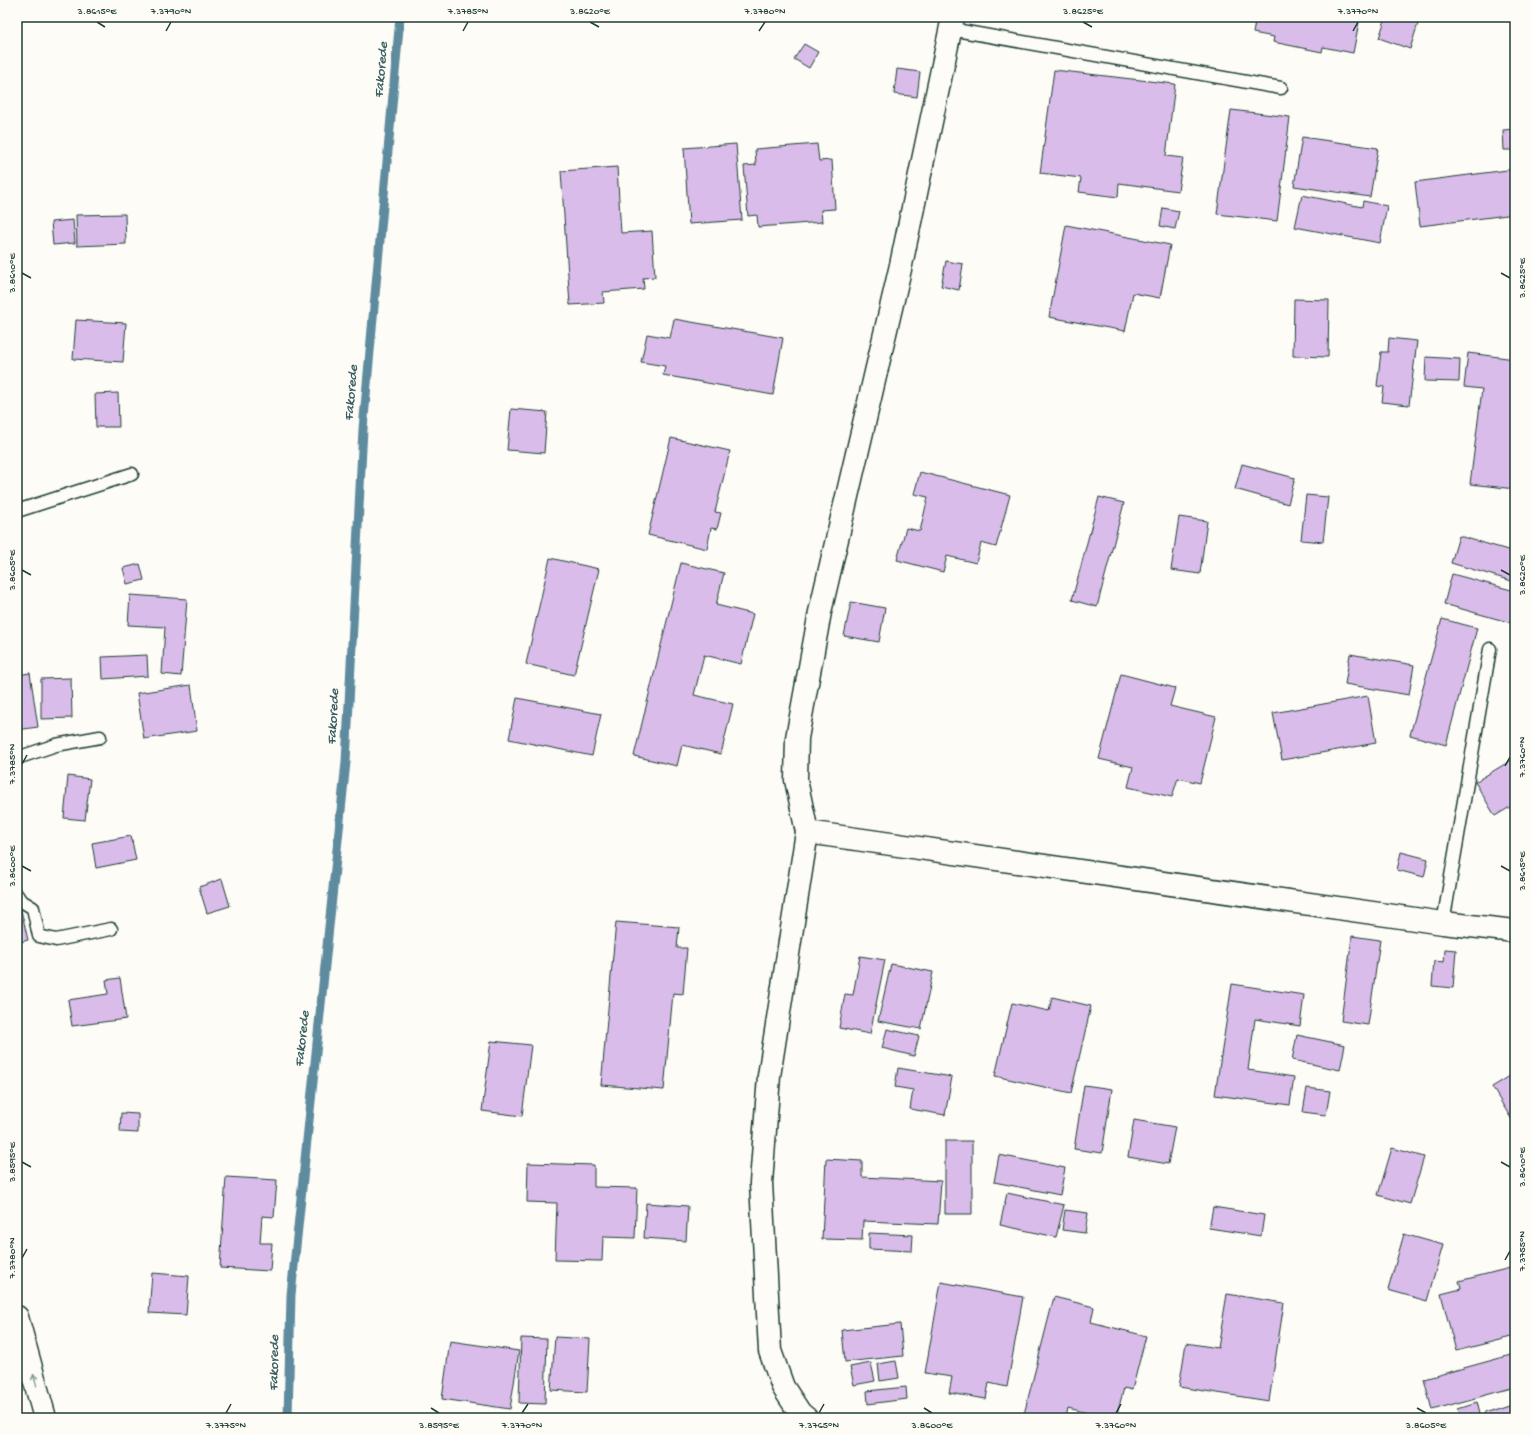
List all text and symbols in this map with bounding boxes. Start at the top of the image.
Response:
text: 3.8615°E [77,6,117,18]
text: 7.3790°N [150,6,192,18]
text: 7.3785°N [447,6,489,18]
text: 3.8620°E [569,6,611,18]
text: 7.3780°N [744,6,786,18]
text: 3.8625°E [1062,6,1104,18]
text: 7.3770°N [1337,6,1379,18]
water label: Fakorede [371,41,393,99]
text: 3.8610°E [7,253,19,294]
text: 3.8625°E [1517,257,1529,299]
water label: Fakorede [341,364,363,422]
text: 3.8605°E [7,549,19,591]
text: 3.8620°E [1517,554,1529,596]
water label: Fakorede [324,688,344,745]
text: 7.3760°N [1517,736,1529,778]
text: 7.3785°N [7,743,19,785]
text: 3.8600°E [7,845,19,887]
text: 3.8615°E [1517,851,1529,891]
water label: Fakorede [292,1009,314,1068]
text: 3.8595°E [7,1141,19,1183]
text: 3.8610°E [1517,1147,1529,1188]
text: 7.3755°N [1517,1230,1529,1272]
text: 7.3780°N [7,1237,19,1279]
water label: Fakorede [266,1334,284,1391]
one-way arrow [31,1374,38,1387]
text: 7.3775°N [205,1420,247,1432]
text: 3.8595°E [418,1420,460,1432]
text: 7.3770°N [501,1420,543,1432]
text: 7.3765°N [798,1420,840,1432]
text: 3.8600°E [911,1420,953,1432]
text: 7.3760°N [1095,1420,1137,1432]
text: 3.8605°E [1405,1420,1447,1432]

